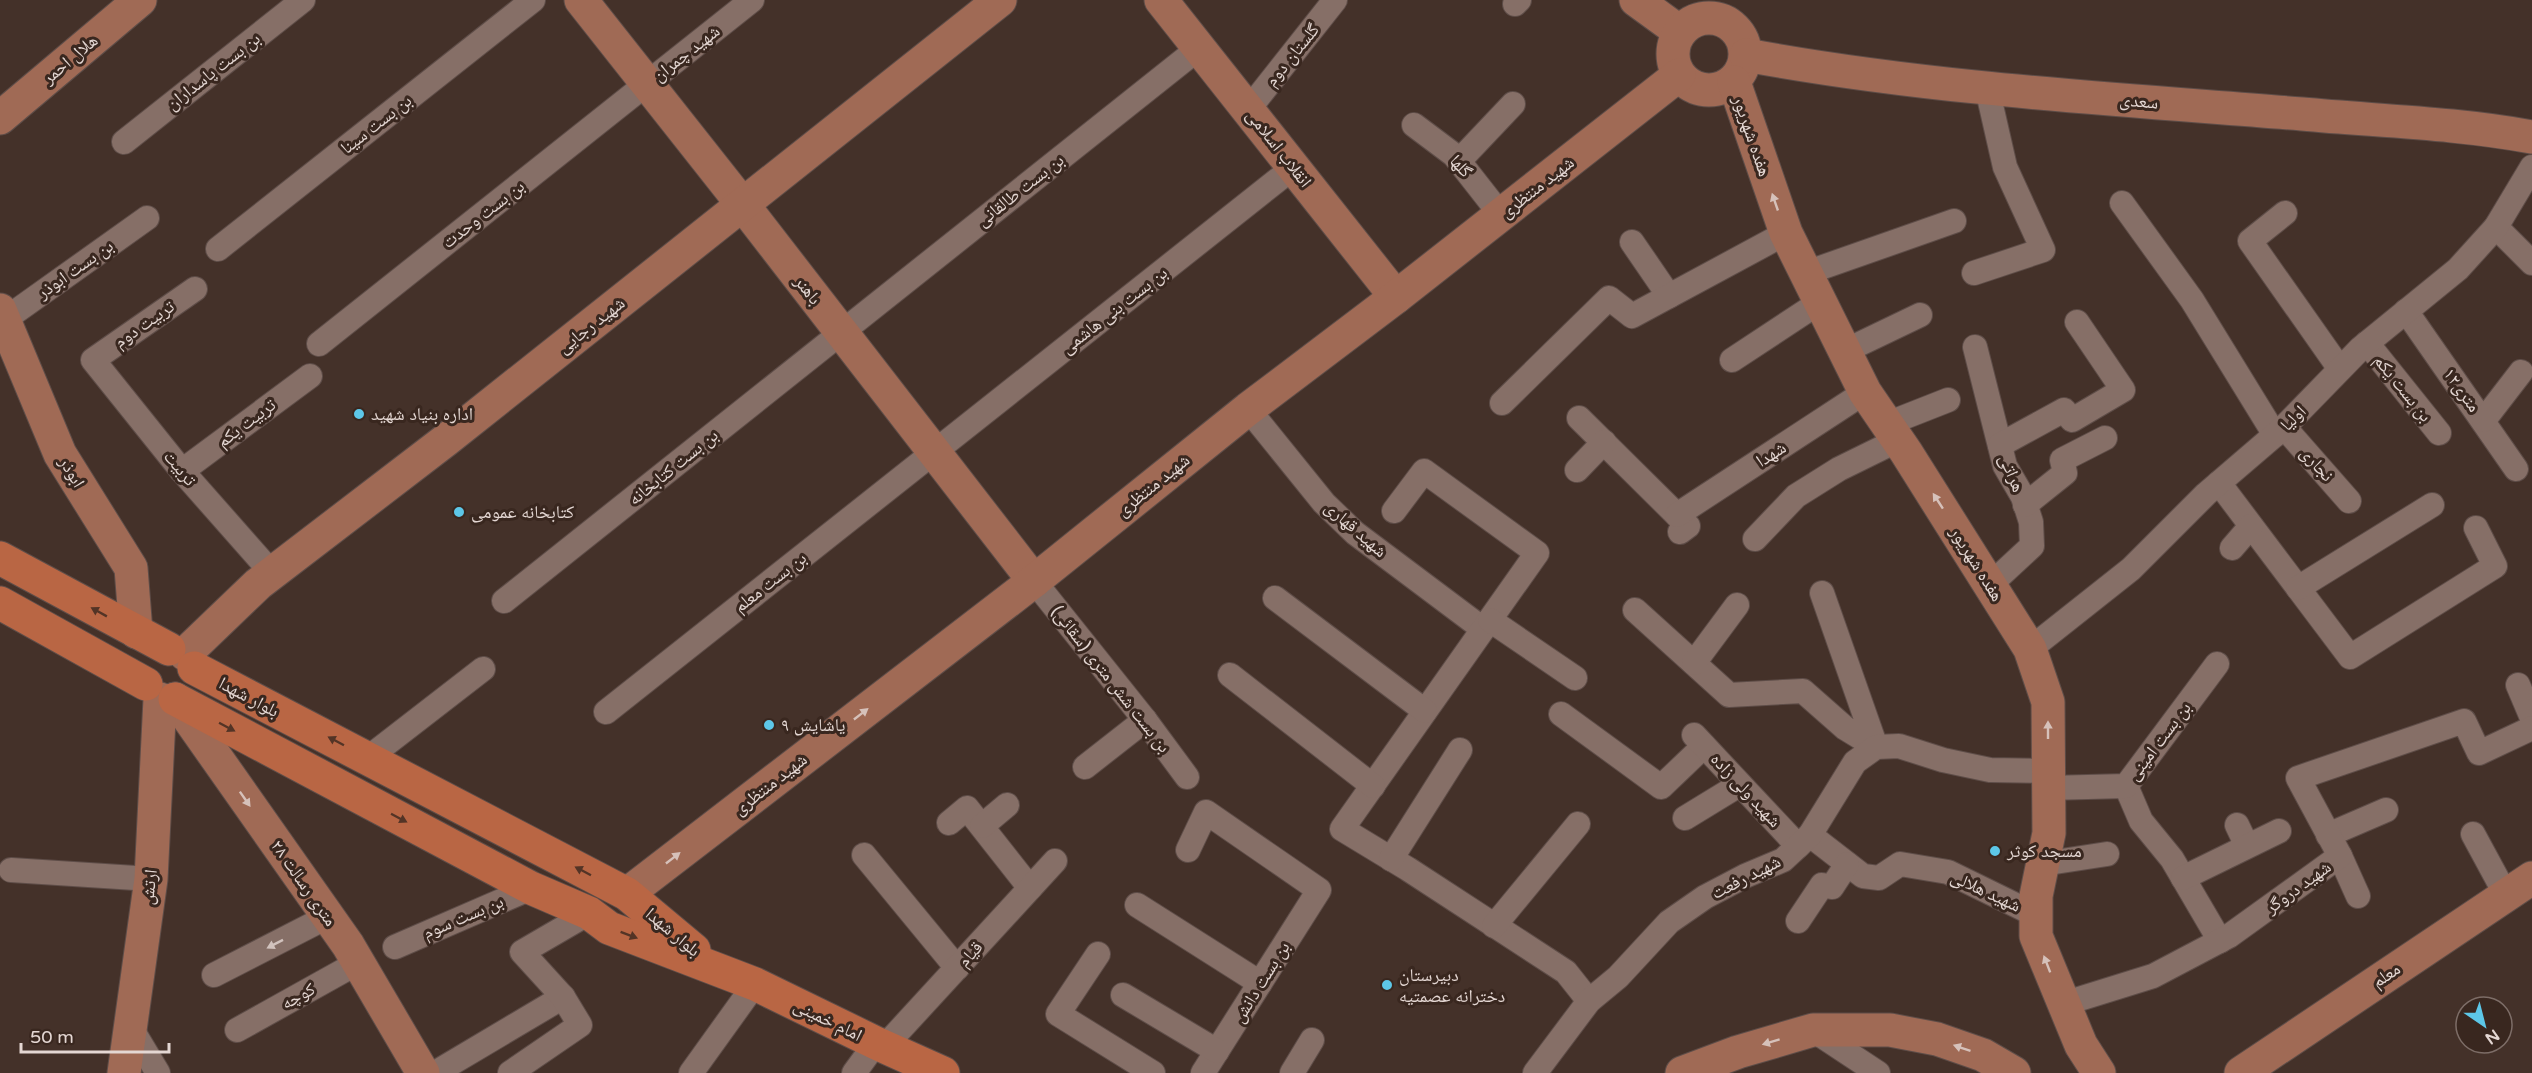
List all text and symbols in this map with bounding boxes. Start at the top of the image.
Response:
street label: گلستان دوم [1260,19,1325,92]
street label: شهید چمران [648,20,724,86]
street label: بن بست پاسداران [161,27,265,115]
street label: هلال احمر [37,29,102,89]
street label: سعدی [2119,88,2159,114]
street label: بن بست سینا [336,89,416,159]
street label: هفده شهریور [1728,92,1776,179]
street label: انقلاب اسلامی [1242,104,1316,192]
street label: بن بست طالقانی [972,149,1068,231]
street label: گلها [1445,150,1477,182]
street label: شهید منتظری [1496,151,1578,223]
street label: بن بست وحدت [437,175,529,253]
one-way arrow [1770,193,1780,211]
street label: بن بست ابوذر [32,235,118,304]
street label: بن بست بنی هاشمی [1056,262,1172,358]
street label: باهنر [789,270,826,309]
street label: شهید رجایی [553,292,629,358]
street label: تربیت دوم [109,295,179,354]
street label: بن بست یکم [2368,350,2437,427]
street label: ۱۲متری [2439,364,2485,416]
street label: تربیت یکم [212,394,280,453]
street label: اولیا [2275,400,2311,436]
place label: اداره بنیاد شهید [371,403,473,425]
marker: اداره بنیاد شهید [352,407,366,421]
street label: بن بست کتابخانه [624,424,723,510]
street label: شهدا [1752,436,1790,472]
street label: نجاری [2296,442,2338,486]
street label: تربیت [159,446,201,490]
street label: شهید منتظری [1112,449,1194,521]
street label: هراتی [1994,451,2030,495]
street label: ابوذر [54,452,90,491]
one-way arrow [1932,493,1943,510]
street label: شهید قهاری [1320,496,1392,562]
place label: کتابخانه عمومی [471,501,575,523]
marker: کتابخانه عمومی [452,505,466,519]
street label: هفده شهریور [1945,522,2009,606]
street label: بن بست معلم [729,547,811,618]
street label: بن بست شش متری (سقائی) [1047,601,1175,757]
one-way arrow [90,607,107,617]
street label: بلوار شهدا [215,672,283,722]
street label: بن بست امینی [2122,697,2196,785]
one-way arrow [854,708,869,720]
place label: یاشایش ۹ [781,714,845,736]
marker: یاشایش ۹ [762,718,776,732]
one-way arrow [2043,721,2053,740]
one-way arrow [219,722,236,732]
one-way arrow [327,737,344,746]
street label: شهید منتظری [729,748,811,820]
street label: شهید ولی زاده [1706,748,1786,832]
one-way arrow [239,791,250,807]
one-way arrow [391,813,408,823]
street label: ۲۸ متری رسالت [266,836,342,930]
place label: مسجد کوثر [2006,840,2082,862]
marker: مسجد کوثر [1988,844,2002,858]
street label: شهید رفعت [1708,850,1784,904]
one-way arrow [665,852,681,864]
street label: شهید دروگر [2260,856,2335,919]
street label: شهید هلالی [1947,865,2025,917]
one-way arrow [574,866,591,876]
street label: ارتش [136,868,162,906]
street label: بن بست سوم [419,890,507,945]
street label: بلوار شهدا [641,903,705,961]
one-way arrow [620,930,638,940]
street label: قیام [953,936,988,972]
street label: بن بست دانش [1227,937,1295,1027]
one-way arrow [266,939,283,948]
one-way arrow [2041,955,2051,973]
street label: معلم [2368,958,2405,993]
place label: دبیرستان دخترانه عصمتیه [1399,964,1505,1007]
street label: کوچه [277,978,319,1014]
marker: دبیرستان دخترانه عصمتیه [1380,978,1394,992]
street label: امام خمینی [790,994,866,1047]
north arrow [2454,995,2514,1055]
scale bar [21,1016,170,1054]
text: N [2481,1025,2503,1048]
text: 50 m [30,1026,74,1048]
one-way arrow [1762,1038,1780,1047]
one-way arrow [1953,1042,1971,1052]

